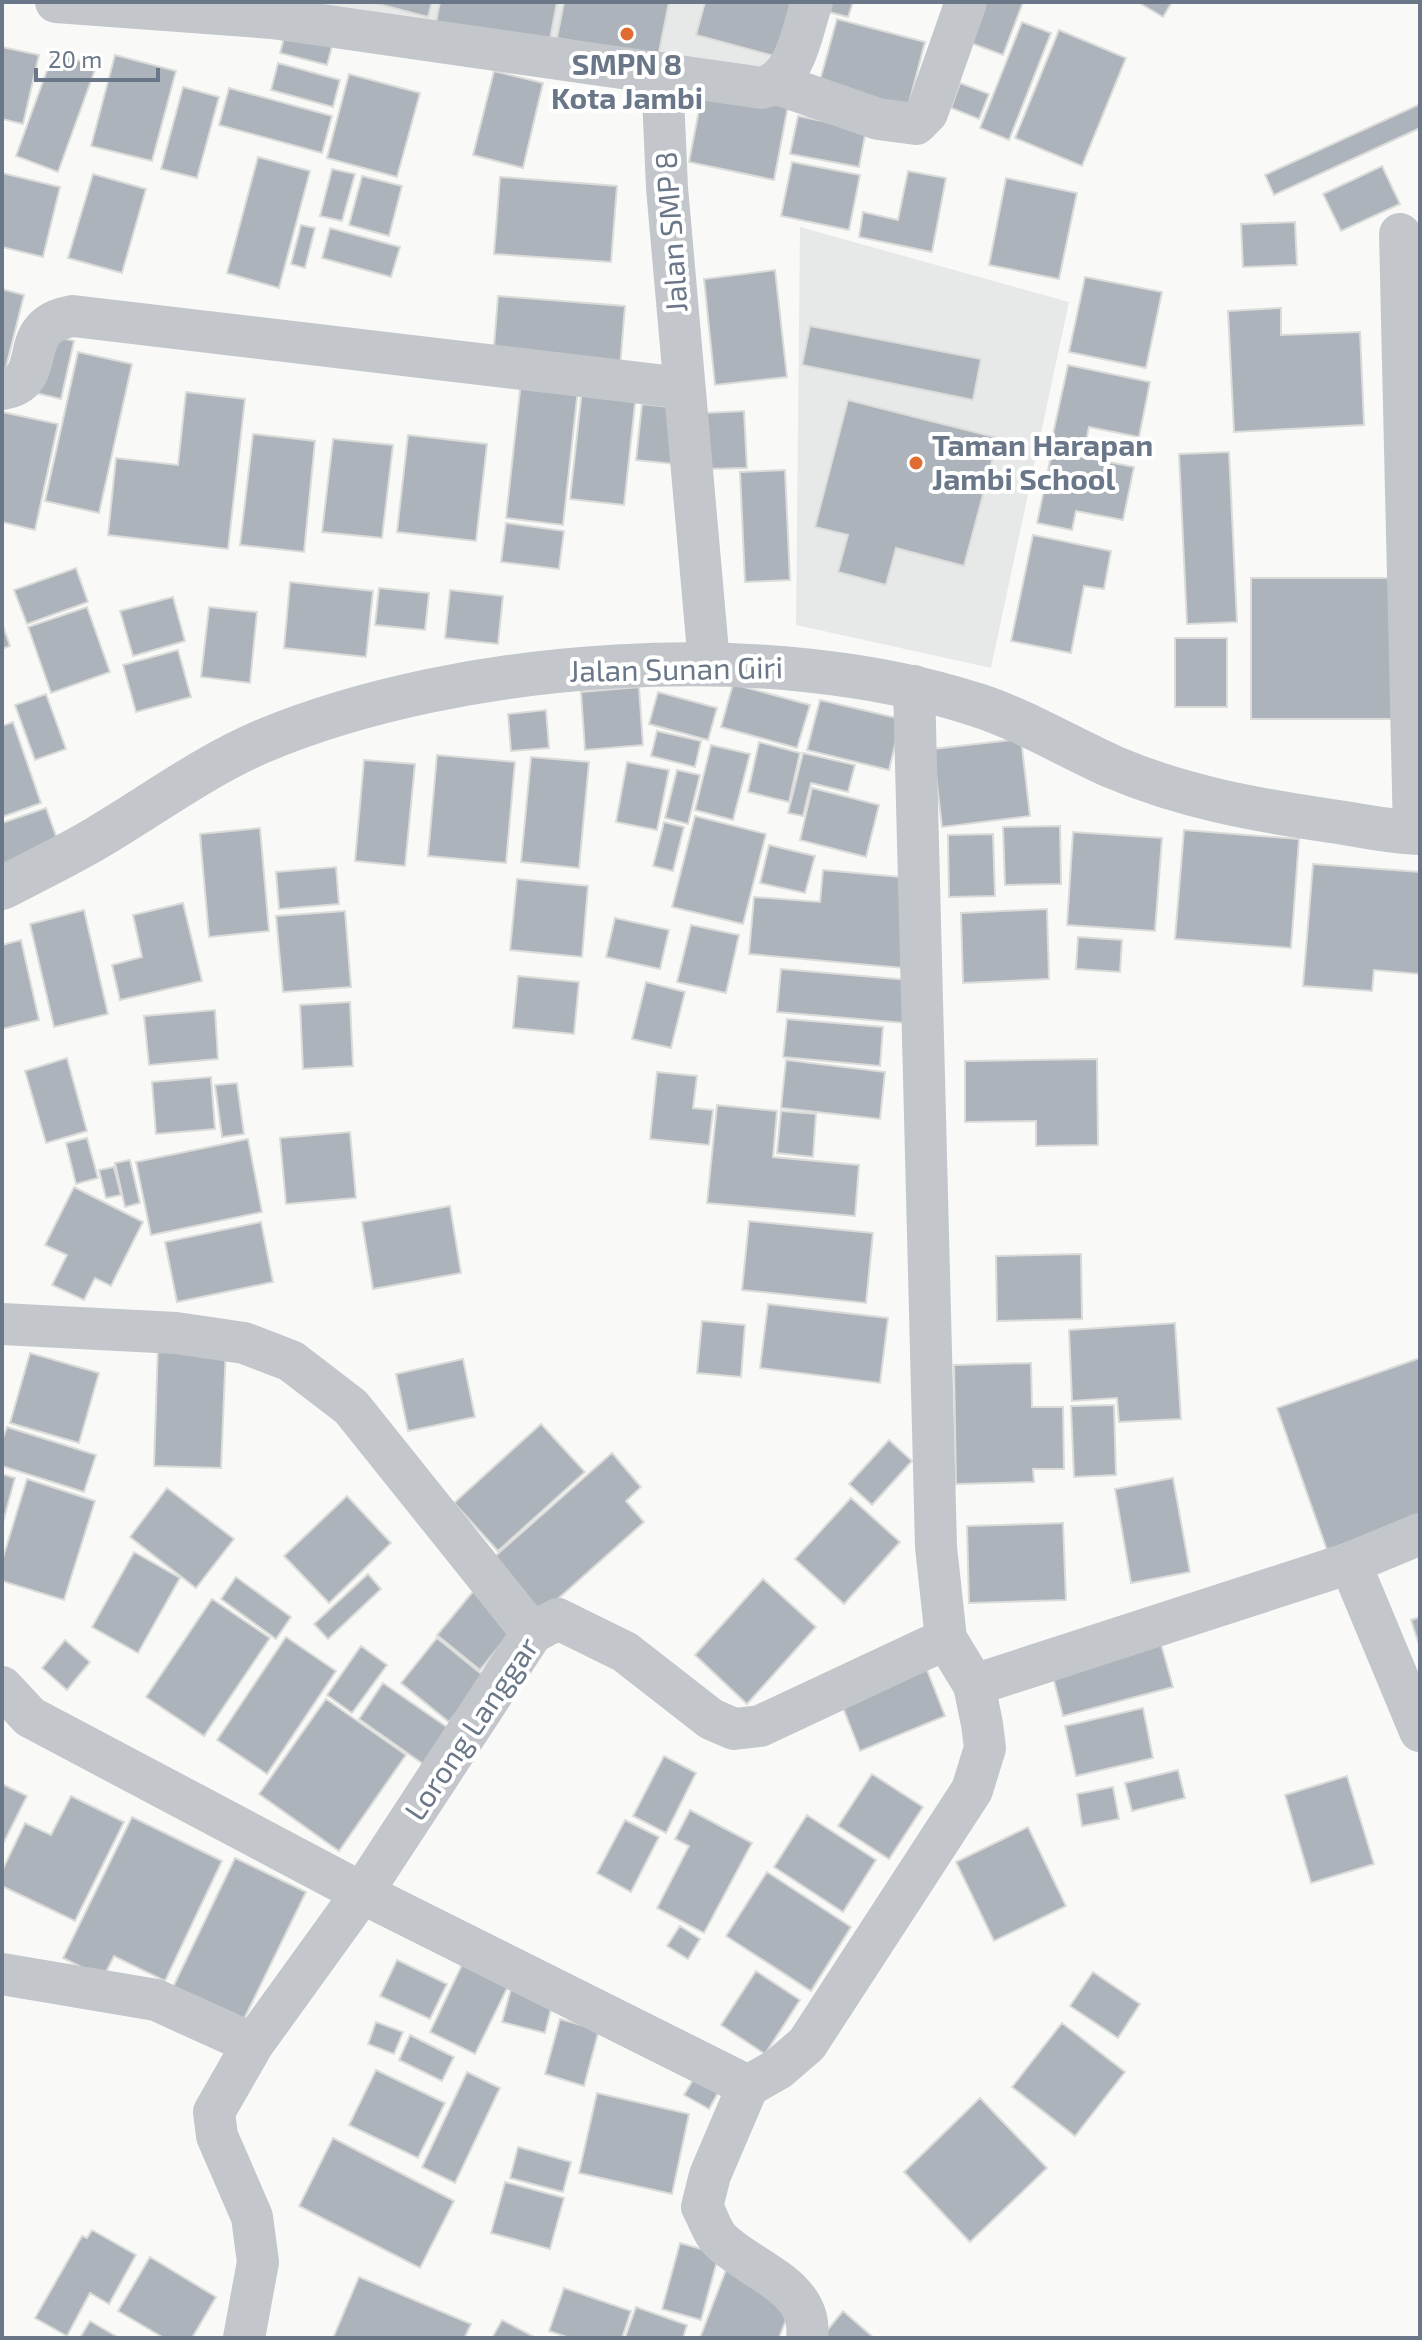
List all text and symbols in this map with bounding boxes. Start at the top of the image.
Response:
marker: SMPN 8 Kota Jambi [618,25,636,43]
scale bar [36,32,158,82]
text: 20 m [48,44,102,73]
place label: SMPN 8 Kota Jambi [551,45,703,115]
street label: Jalan SMP 8 [646,150,694,314]
place label: Taman Harapan Jambi School [932,426,1153,496]
marker: Taman Harapan Jambi School [907,454,925,472]
street label: Jalan Sunan Giri [569,648,783,688]
street label: Lorong Langgar [396,1629,545,1826]

